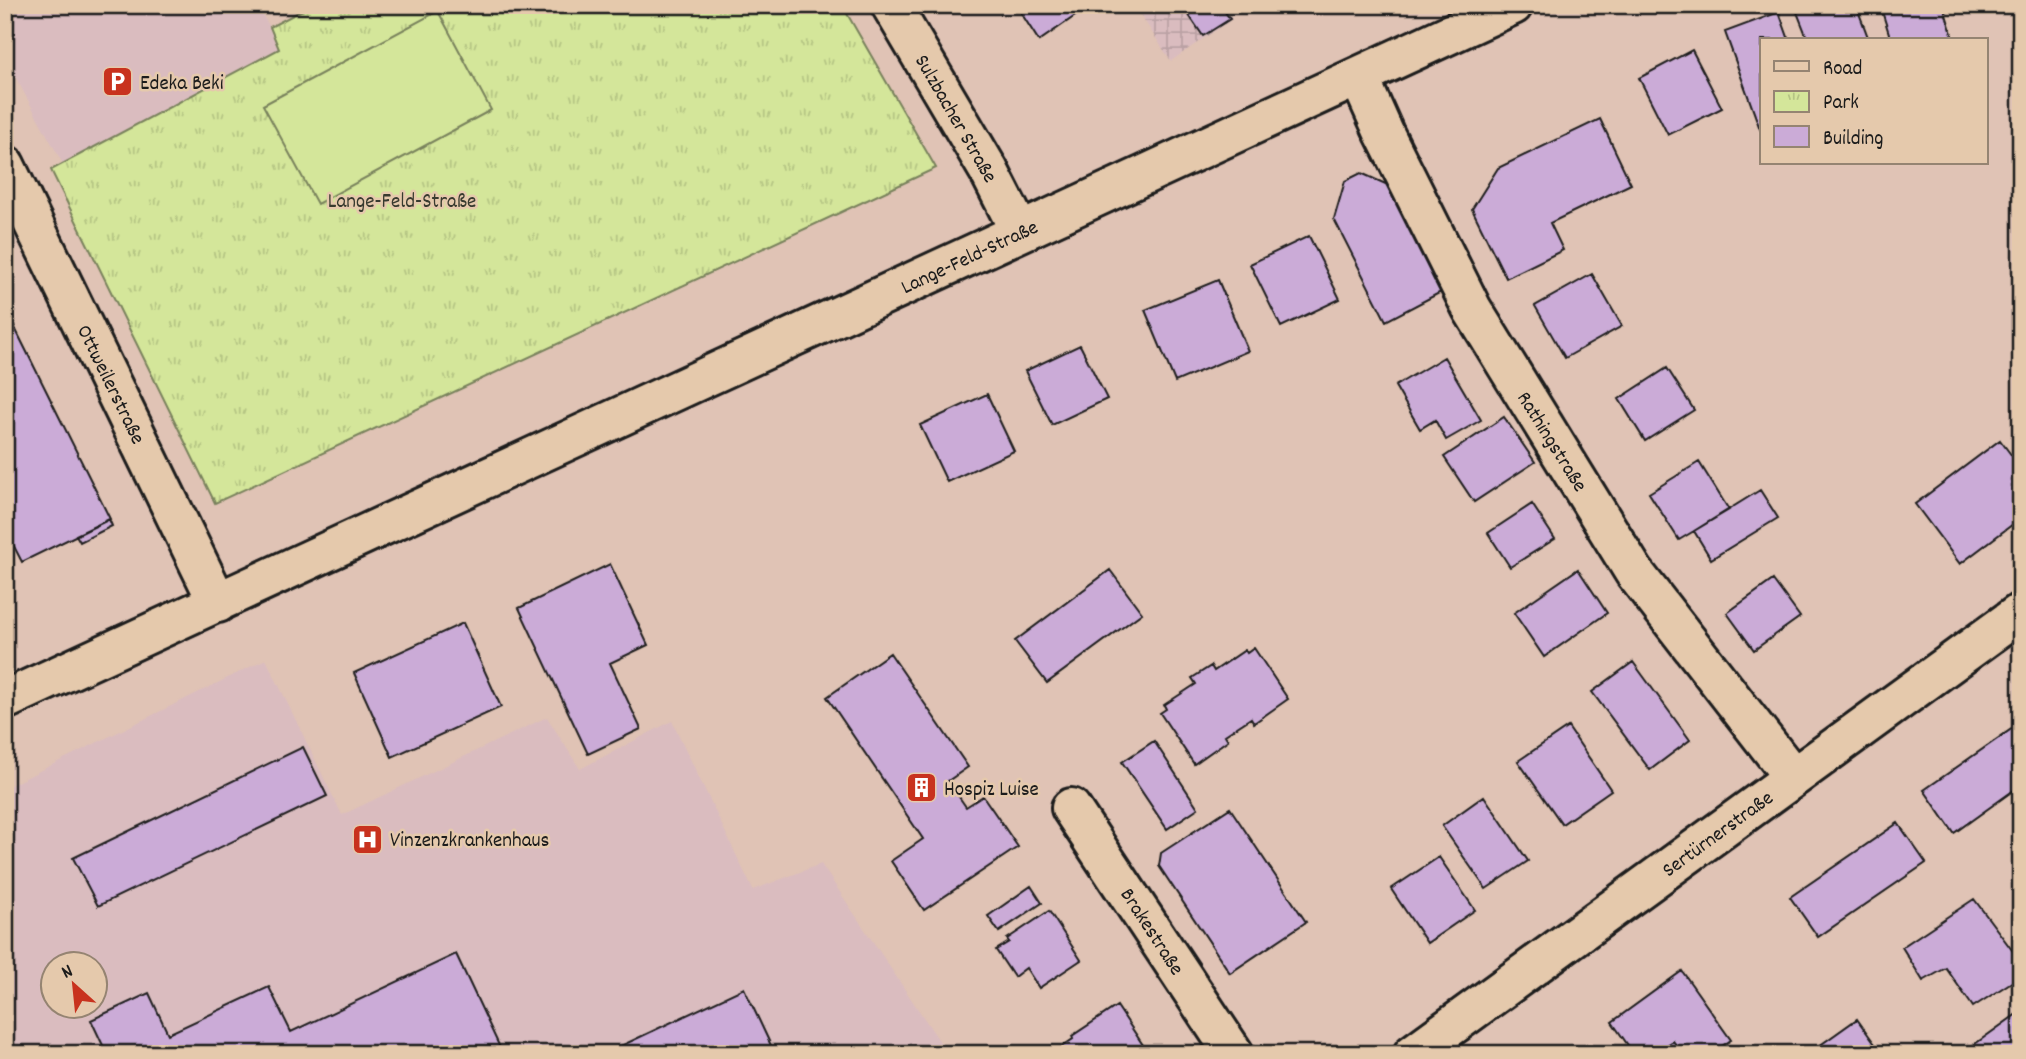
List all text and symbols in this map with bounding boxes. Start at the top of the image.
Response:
legend [1760,38,1988,164]
street label: Sulzbacher Straße [905,50,1003,189]
text: Road [1823,55,1862,85]
parking icon: Edeka Beki [100,65,134,99]
place label: Edeka Beki [140,70,224,100]
text: Park [1823,89,1859,119]
text: Building [1823,125,1883,155]
park label: Lange-Feld-Straße [328,188,476,218]
street label: Lange-Feld-Straße [897,214,1044,304]
street label: Ottweilerstraße [67,320,151,450]
street label: Rathingstraße [1508,386,1593,499]
building icon: Hospiz Luise [904,771,938,805]
place label: Hospiz Luise [944,776,1039,806]
street label: Sertürnerstraße [1657,785,1781,886]
hospital icon: Vinzenzkrankenhaus [350,822,384,856]
place label: Vinzenzkrankenhaus [390,827,549,857]
street label: Brakestraße [1111,883,1190,982]
north arrow [38,950,108,1020]
text: N [58,959,78,987]

